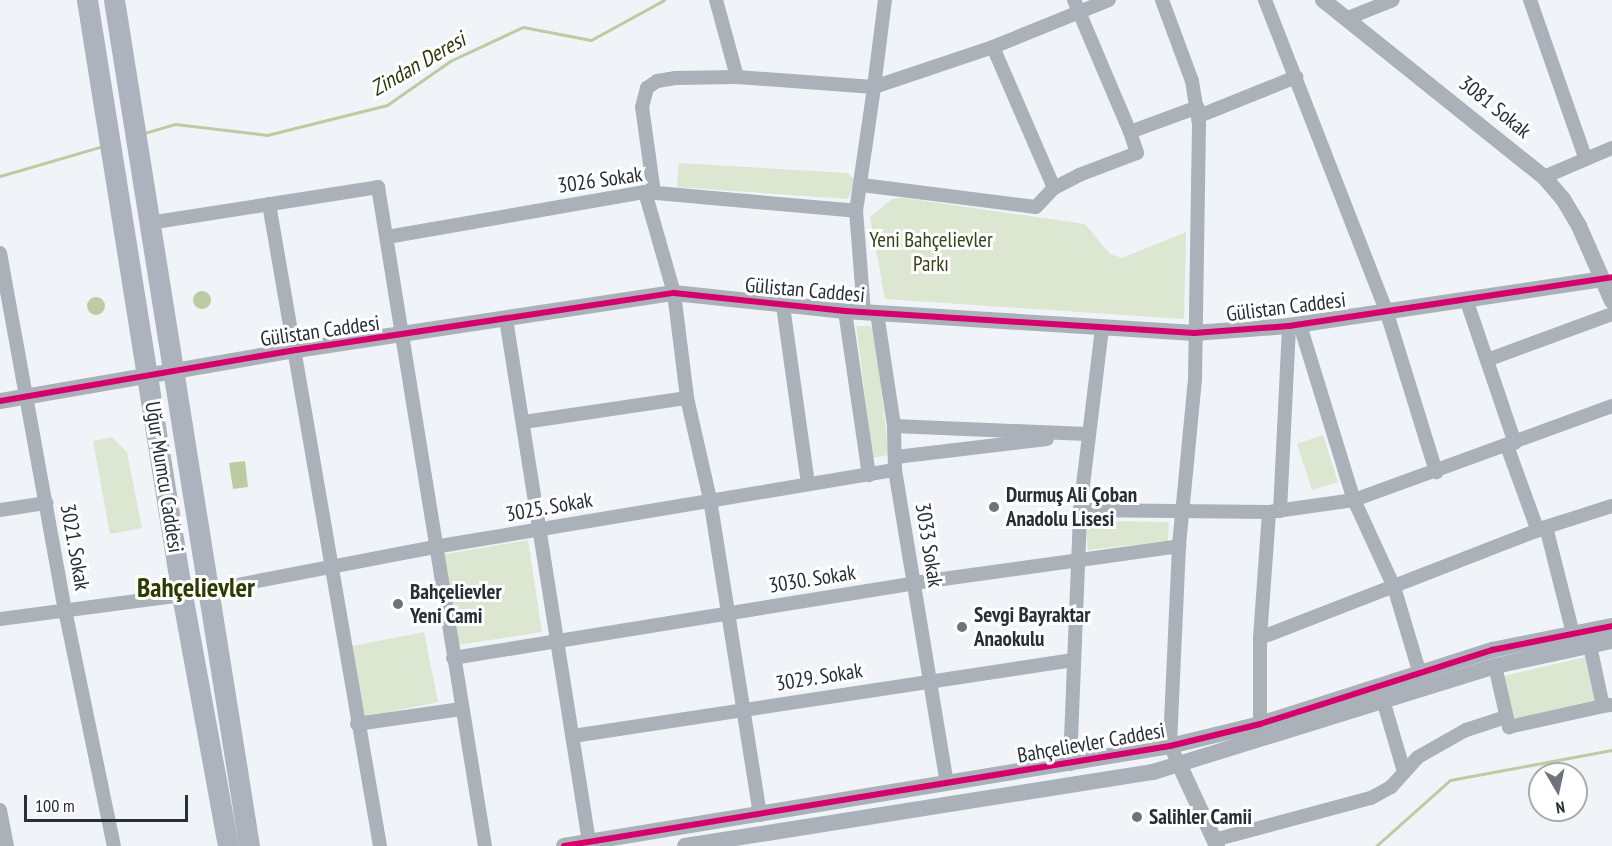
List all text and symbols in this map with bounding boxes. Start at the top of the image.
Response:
water label: Zindan Deresi [366,26,470,102]
street label: 3081 Sokak [1454,70,1536,144]
street label: 3026 Sokak [556,162,644,198]
park label: Yeni Bahçelievler Parkı [869,227,993,277]
street label: Gülistan Caddesi [744,272,866,308]
street label: Gülistan Caddesi [1225,287,1347,327]
street label: Gülistan Caddesi [259,310,381,352]
street label: Uğur Mumcu Caddesi [140,400,188,554]
place label: Durmuş Ali Çoban Anadolu Lisesi [1006,482,1138,532]
street label: 3025. Sokak [503,487,595,527]
marker: Durmuş Ali Çoban Anadolu Lisesi [987,500,1001,514]
street label: 3021. Sokak [55,501,95,593]
street label: 3033 Sokak [910,501,948,589]
street label: 3030. Sokak [766,560,858,598]
district label: Bahçelievler [137,572,255,604]
place label: Bahçelievler Yeni Cami [410,579,502,629]
marker: Bahçelievler Yeni Cami [391,597,405,611]
place label: Sevgi Bayraktar Anaokulu [974,602,1090,652]
marker: Sevgi Bayraktar Anaokulu [955,620,969,634]
street label: 3029. Sokak [773,658,865,696]
street label: Bahçelievler Caddesi [1015,718,1167,768]
north arrow [1528,762,1588,822]
scale bar [27,783,190,821]
text: 100 m [35,794,75,817]
text: N [1555,797,1566,818]
place label: Salihler Camii [1149,804,1252,830]
marker: Salihler Camii [1130,810,1144,824]

